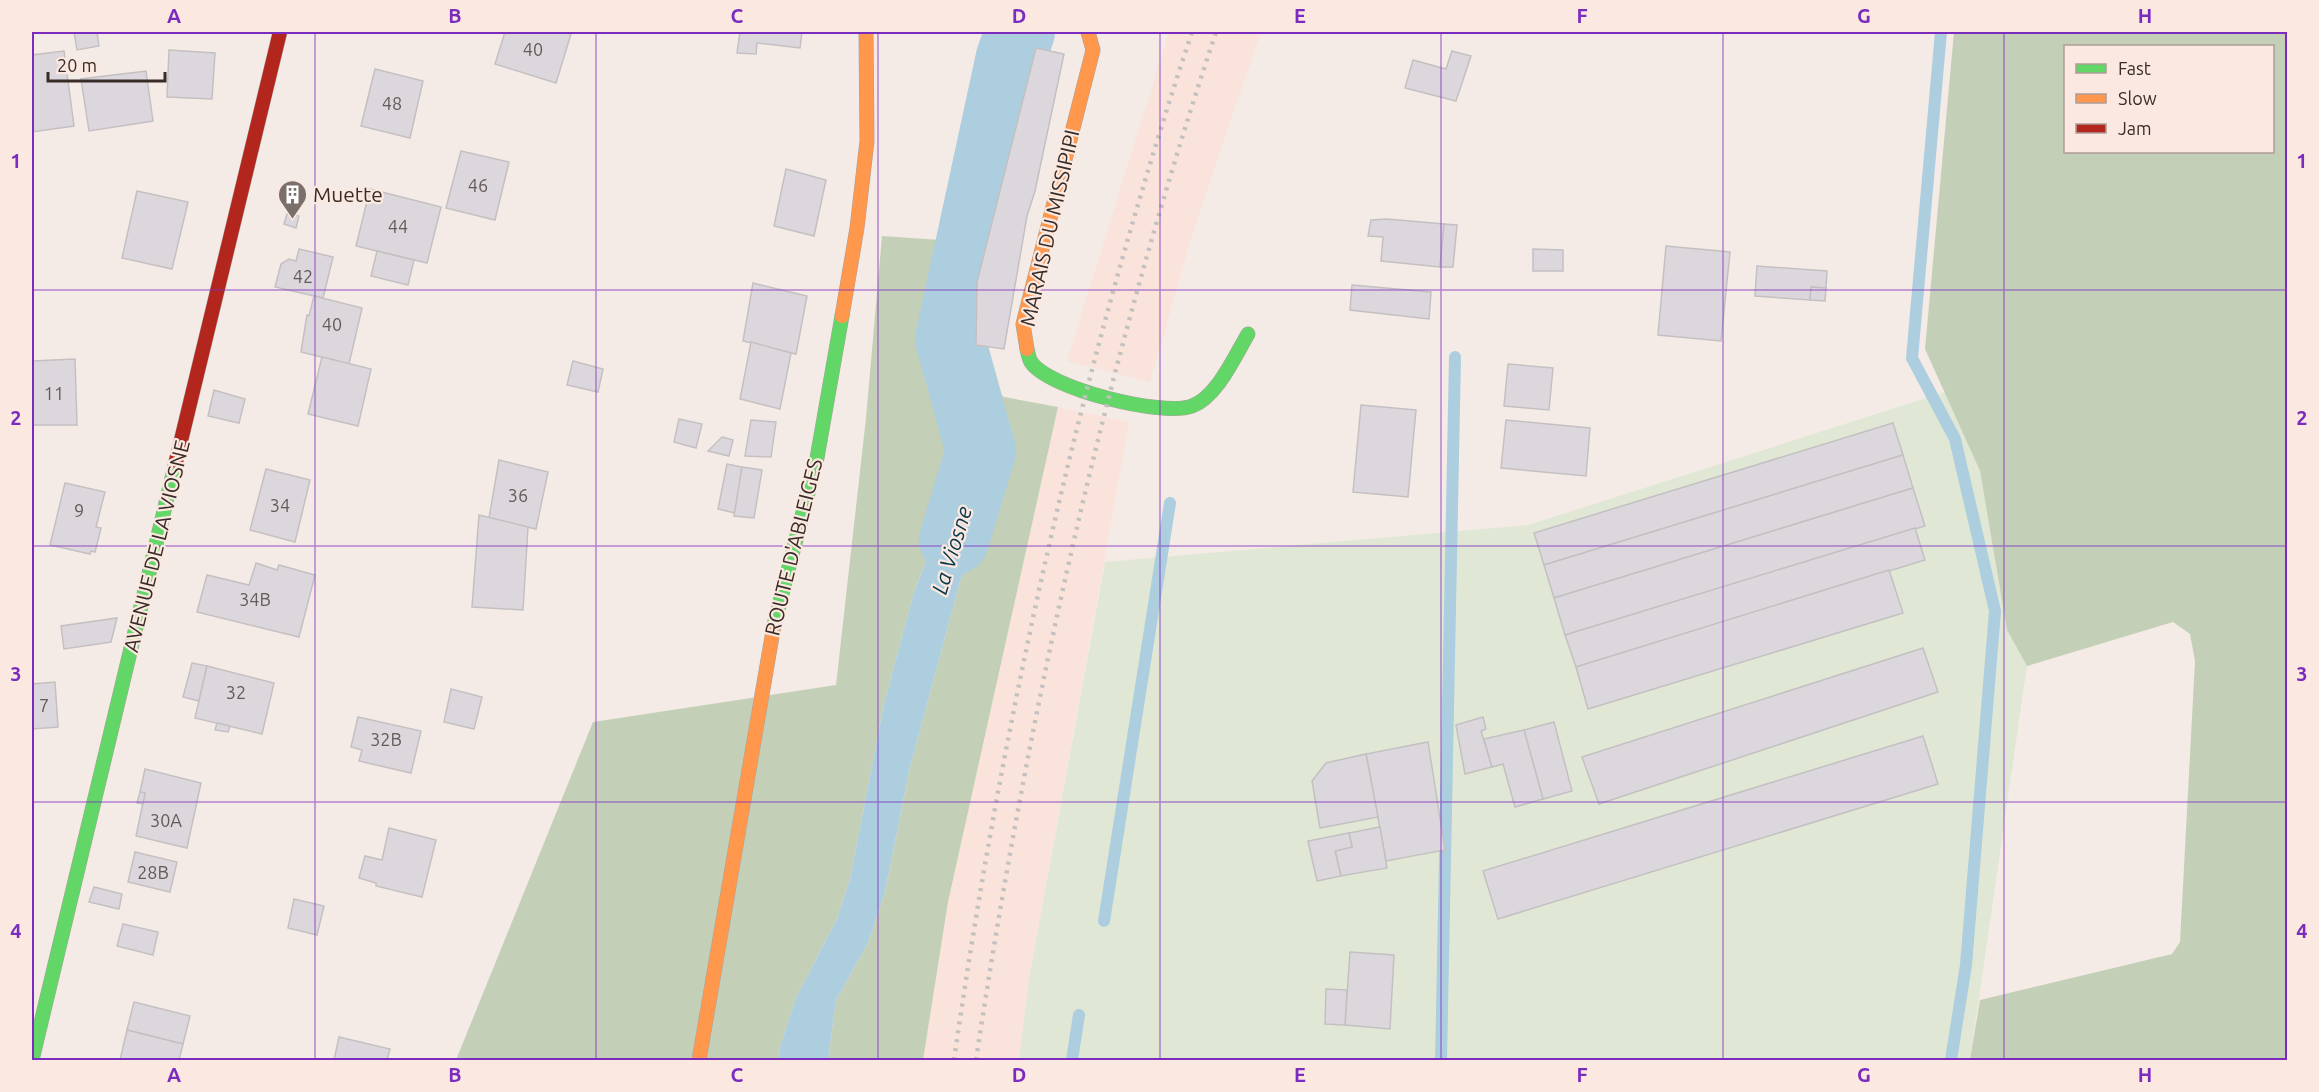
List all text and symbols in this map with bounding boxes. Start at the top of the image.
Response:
text: A [167,4,181,27]
text: B [448,4,462,27]
text: C [731,4,744,27]
text: D [1012,4,1026,27]
text: E [1294,4,1306,27]
text: F [1576,4,1588,27]
text: G [1857,4,1871,27]
text: H [2138,4,2152,27]
house number: 40 [523,39,543,59]
scale bar [48,45,165,83]
legend [2064,45,2274,153]
text: 20 m [57,55,97,75]
text: Fast [2118,58,2151,78]
text: Slow [2118,88,2157,108]
house number: 48 [382,93,402,113]
text: Jam [2118,118,2152,138]
street label: MARAIS DU MISSIPIPI [1015,127,1083,329]
text: 1 [10,149,22,172]
text: 1 [2296,149,2308,172]
house number: 46 [468,175,488,195]
building icon: Muette [276,178,308,220]
place label: Muette [313,182,383,206]
house number: 44 [388,216,408,236]
house number: 42 [293,266,313,286]
house number: 40 [322,314,342,334]
house number: 11 [44,383,64,403]
text: 2 [10,406,22,429]
text: 2 [2296,406,2308,429]
street label: AVENUE DE LA VIOSNE [118,438,194,654]
street label: ROUTE D'ABLEIGES [759,456,827,638]
house number: 36 [508,485,528,505]
house number: 34 [270,495,290,515]
house number: 9 [74,500,84,520]
water label: La Viosne [926,503,976,597]
house number: 34B [239,589,271,609]
text: 3 [10,662,22,685]
text: 3 [2296,662,2308,685]
house number: 32 [226,682,246,702]
house number: 7 [39,695,49,715]
house number: 32B [370,729,402,749]
house number: 30A [150,810,182,830]
house number: 28B [137,862,169,882]
text: 4 [10,919,22,942]
text: 4 [2296,919,2308,942]
text: A [167,1063,181,1086]
text: B [448,1063,462,1086]
text: C [731,1063,744,1086]
text: D [1012,1063,1026,1086]
text: E [1294,1063,1306,1086]
text: F [1576,1063,1588,1086]
text: G [1857,1063,1871,1086]
text: H [2138,1063,2152,1086]

